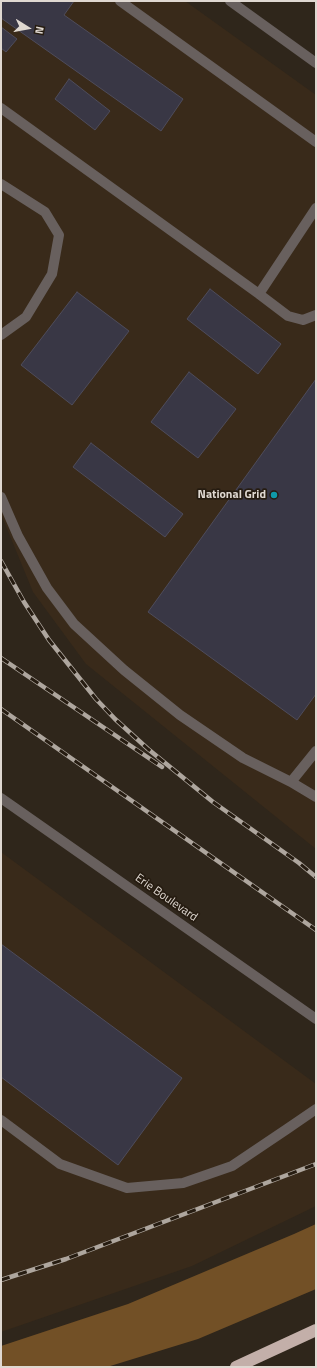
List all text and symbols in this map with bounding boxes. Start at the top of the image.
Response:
north arrow [8,8,48,48]
text: N [31,25,48,36]
place label: National Grid [198,488,266,502]
marker: National Grid [269,490,279,500]
street label: Erie Boulevard [132,871,200,925]

